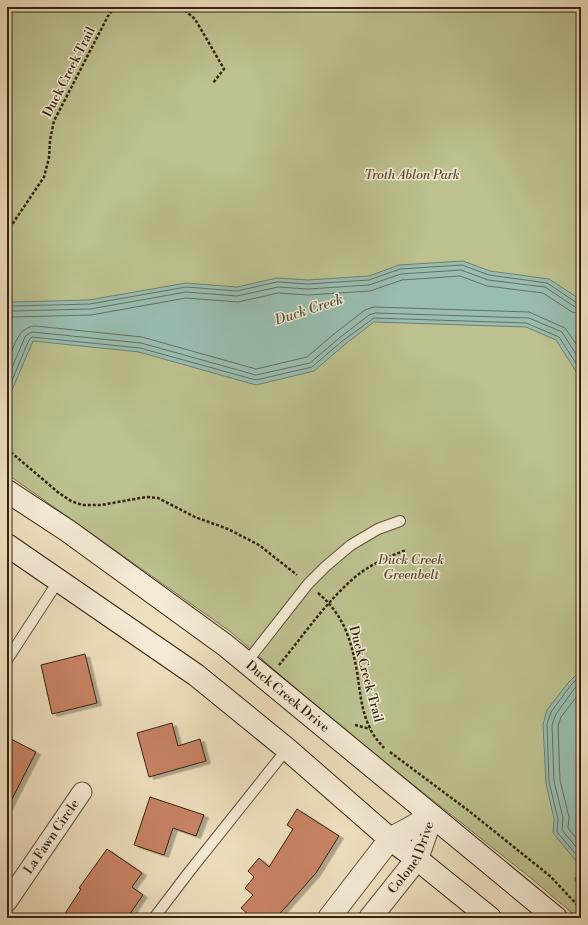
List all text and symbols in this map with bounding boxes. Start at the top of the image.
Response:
street label: Duck Creek Trail [39,24,99,120]
park label: Troth Ablon Park [364,167,460,183]
water label: Duck Creek [272,290,346,330]
park label: Duck Creek Greenbelt [377,552,444,583]
street label: Duck Creek Trail [345,624,387,724]
street label: Duck Creek Drive [242,657,333,736]
street label: La Fawn Circle [20,796,83,877]
street label: Colonel Drive [384,819,438,897]

